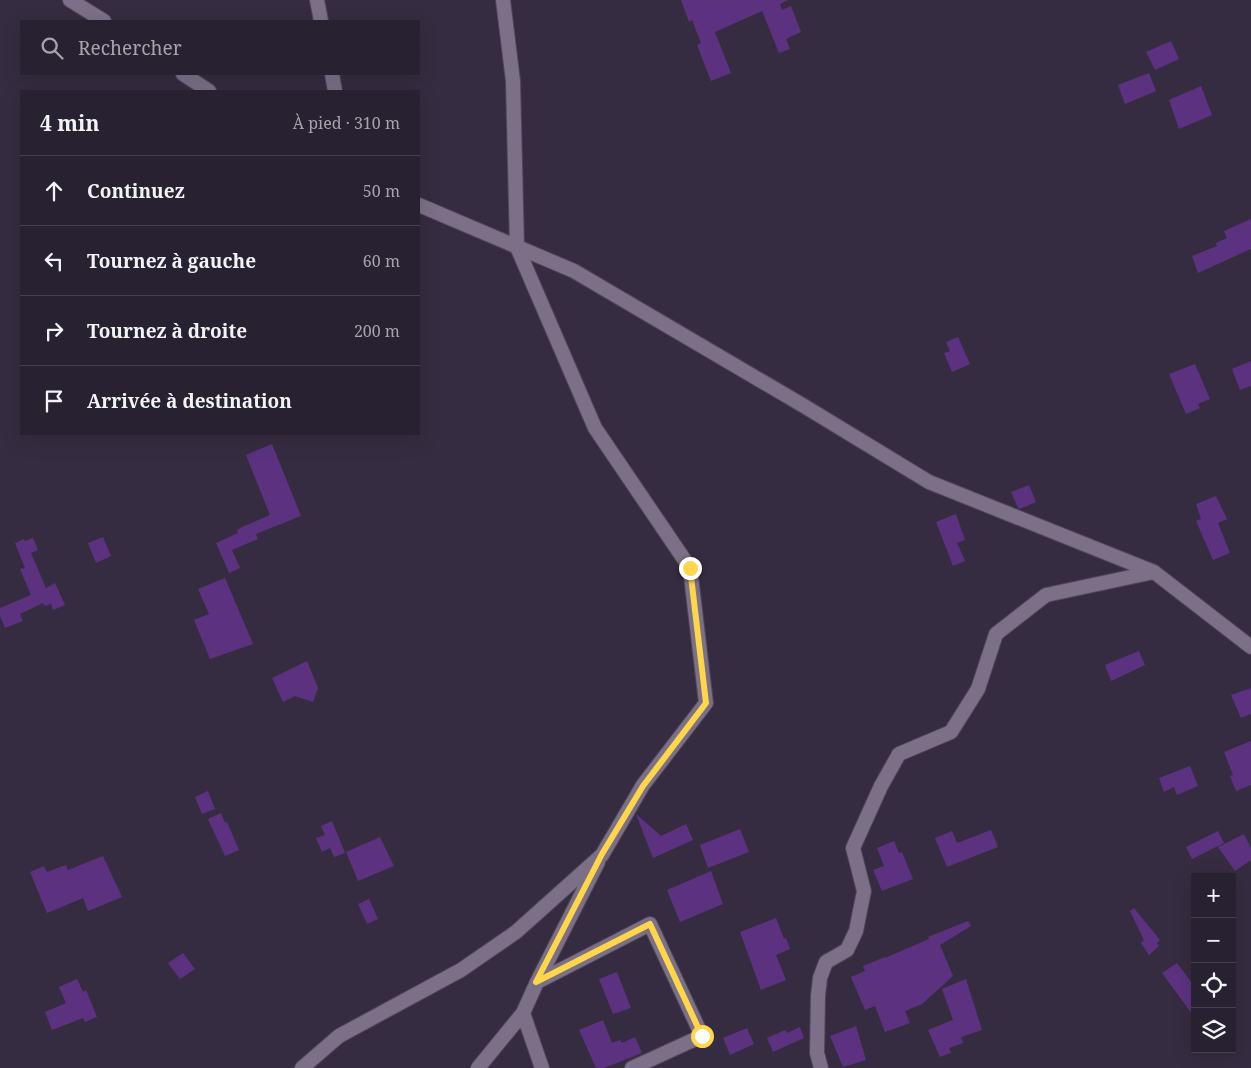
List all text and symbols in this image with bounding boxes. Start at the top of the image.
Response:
search box [20,20,420,75]
icon: search [38,34,66,62]
text: Rechercher [78,35,182,61]
text: 4 min [40,109,99,137]
text: À pied · 310 m [293,112,400,134]
icon: ahead [40,177,68,205]
text: Continuez [87,178,185,204]
text: 50 m [363,180,400,202]
icon: left [40,247,68,275]
text: Tournez à gauche [87,248,256,274]
text: 60 m [363,250,400,272]
icon: right [40,317,68,345]
text: Tournez à droite [87,318,247,344]
text: 200 m [354,320,400,342]
icon: arrive [40,387,68,415]
text: Arrivée à destination [87,388,292,414]
route end [679,557,702,580]
map controls [1191,873,1236,1053]
button: + [1191,873,1236,918]
button: − [1191,918,1236,963]
button: locate [1191,963,1236,1008]
button: layers [1191,1008,1236,1053]
route start [691,1025,714,1048]

